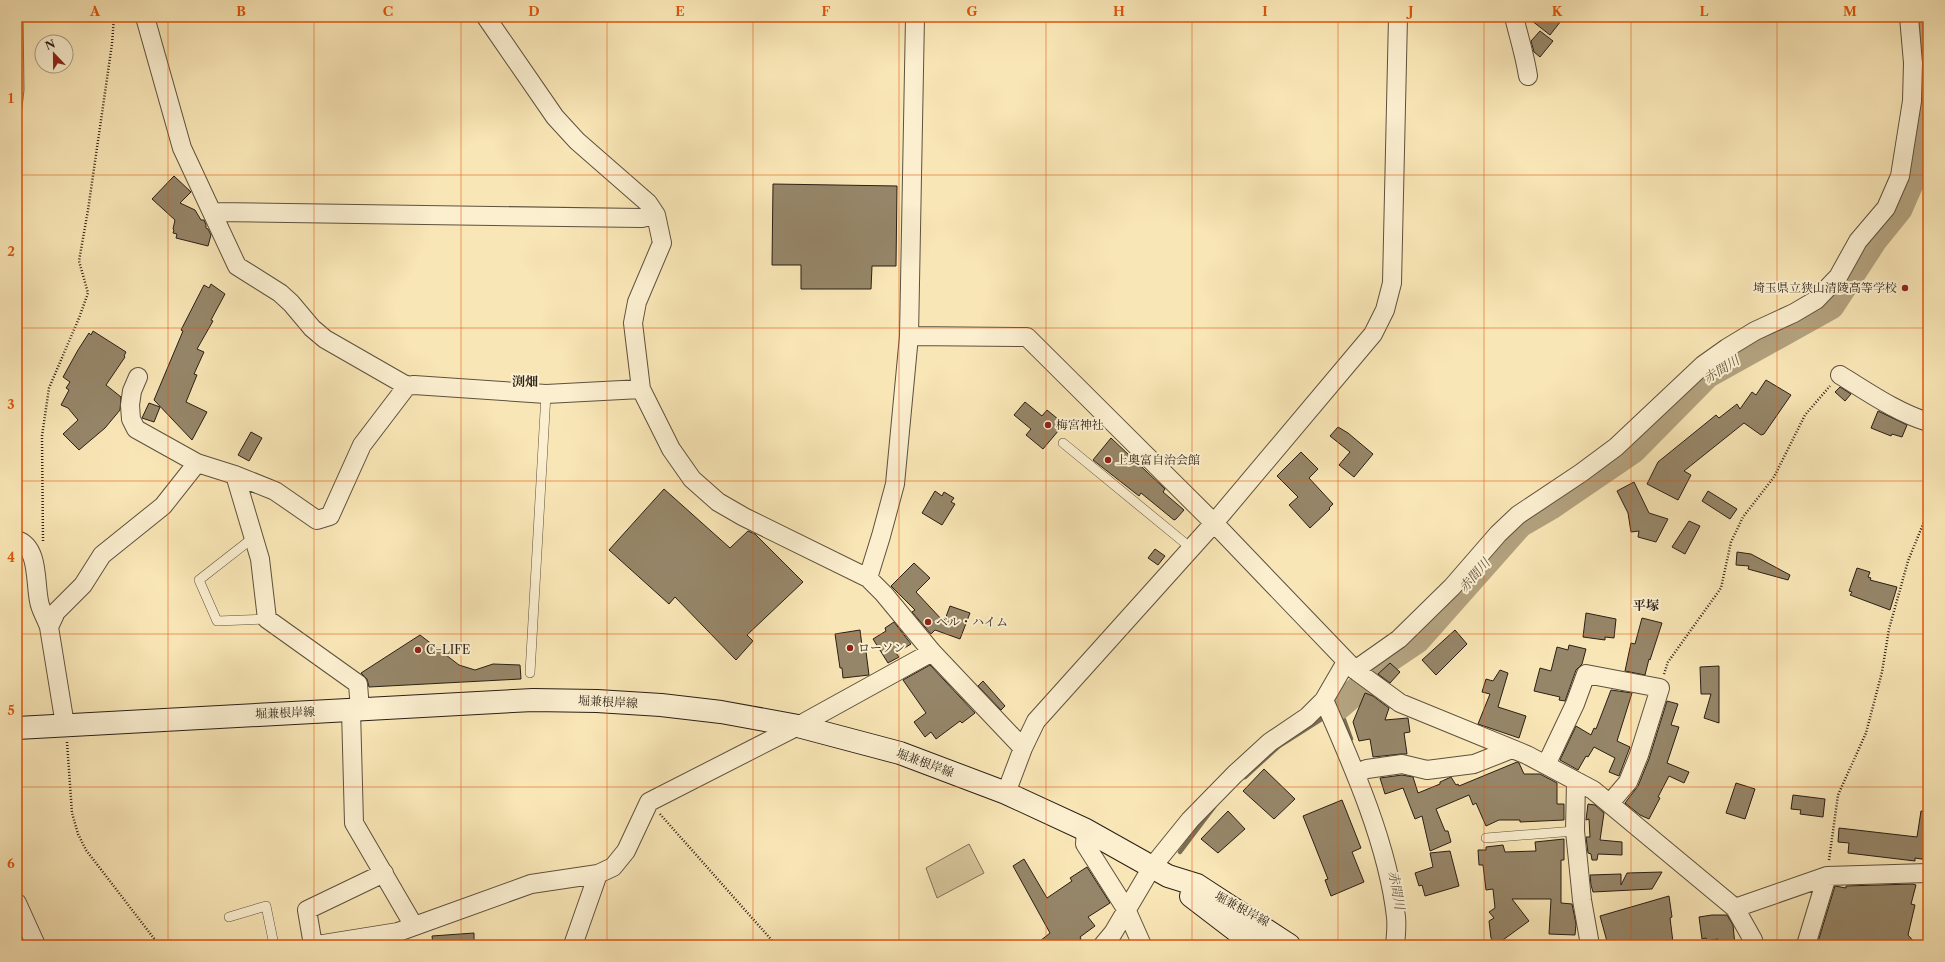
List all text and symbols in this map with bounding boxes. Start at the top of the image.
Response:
text: A [89,3,101,19]
text: B [236,3,246,19]
text: C [383,3,393,19]
text: D [528,3,540,19]
text: E [675,3,685,19]
text: F [822,3,831,19]
text: G [966,3,978,19]
text: H [1113,3,1125,19]
text: I [1262,3,1268,19]
text: J [1406,3,1414,19]
text: K [1552,3,1563,19]
text: L [1700,3,1709,19]
text: M [1843,3,1857,19]
north arrow [34,34,74,74]
text: N [43,36,58,53]
text: 1 [8,90,14,106]
text: 2 [7,243,15,259]
place label: 埼玉県立狭山清陵高等学校 [1753,280,1897,295]
marker: 埼玉県立狭山清陵高等学校 [1900,283,1910,293]
water label: 赤間川 [1700,351,1743,386]
district label: 渕畑 [512,373,538,389]
text: 3 [7,396,15,412]
place label: 梅宮神社 [1056,417,1104,432]
marker: 梅宮神社 [1043,420,1053,430]
place label: 上奥富自治会館 [1116,452,1200,467]
marker: 上奥富自治会館 [1103,455,1113,465]
text: 4 [7,549,15,565]
water label: 赤間川 [1455,554,1494,595]
district label: 平塚 [1633,597,1659,613]
place label: ベル・ハイム [936,614,1008,629]
marker: ベル・ハイム [923,617,933,627]
place label: ローソン [858,640,906,655]
place label: C−LIFE [426,642,470,657]
marker: ローソン [845,643,855,653]
marker: C−LIFE [413,645,423,655]
street label: 堀兼根岸線 [578,692,638,711]
text: 5 [7,702,15,718]
street label: 堀兼根岸線 [255,704,315,721]
street label: 堀兼根岸線 [894,745,956,780]
text: 6 [7,855,15,871]
water label: 赤間川 [1386,869,1409,913]
street label: 堀兼根岸線 [1212,888,1272,929]

